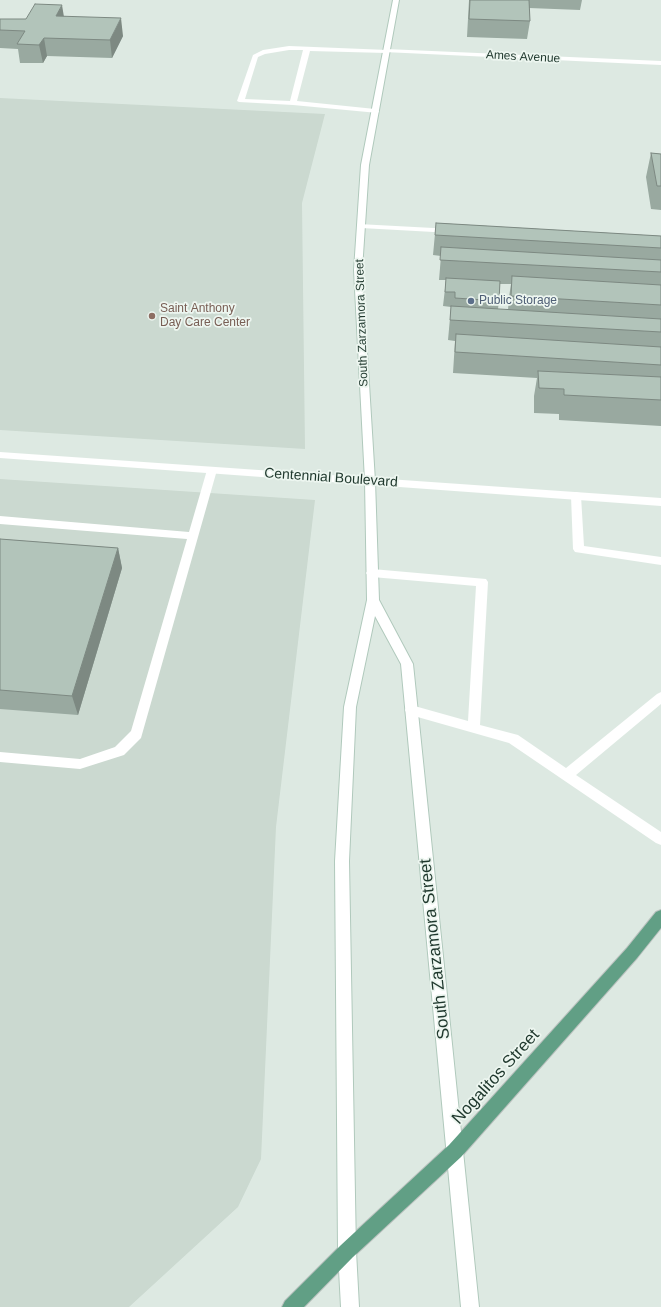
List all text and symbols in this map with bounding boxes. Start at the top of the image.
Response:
street label: Ames Avenue [485,48,561,66]
street label: South Zarzamora Street [353,259,371,387]
place label: Public Storage [479,294,557,308]
marker: Public Storage [466,296,476,306]
place label: Saint Anthony Day Care Center [160,302,250,330]
marker: Saint Anthony Day Care Center [147,311,157,321]
street label: Centennial Boulevard [264,465,398,491]
street label: South Zarzamora Street [415,858,455,1040]
street label: Nogalitos Street [448,1025,544,1129]

